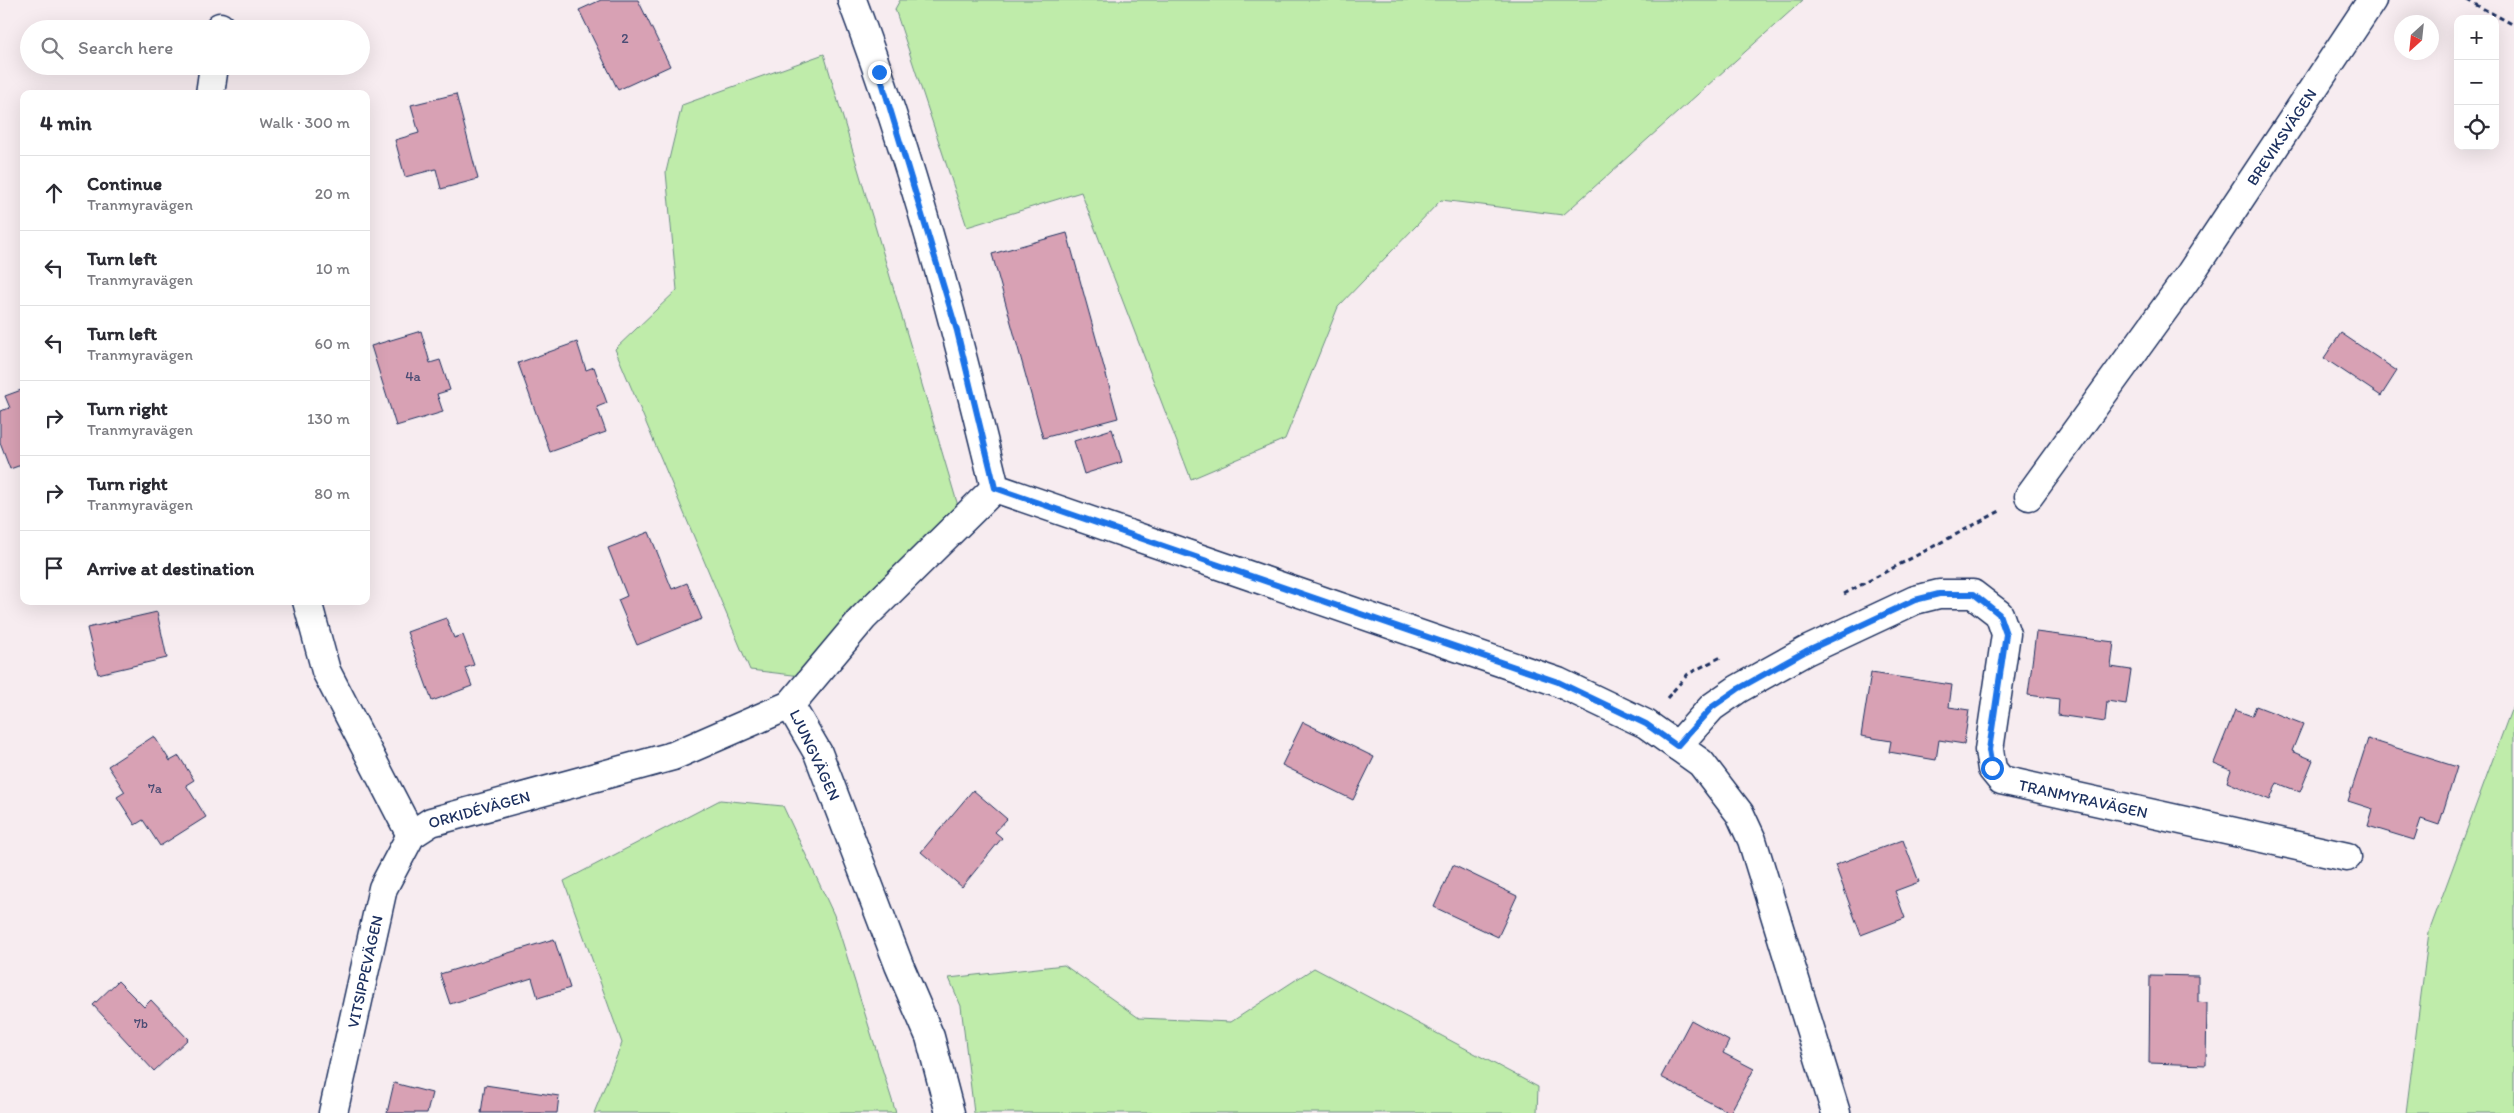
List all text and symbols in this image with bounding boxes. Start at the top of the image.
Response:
north arrow [2394,15,2439,60]
map controls [2454,15,2499,150]
button: + [2454,15,2499,60]
search box [20,20,370,75]
house number: 2 [621,30,629,47]
icon: search [38,34,66,62]
text: Search here [78,36,173,59]
button: − [2454,60,2499,105]
route end [868,61,891,84]
street label: BREVIKSVÄGEN [2242,85,2320,189]
button: locate [2454,105,2499,150]
text: 4 min [40,110,92,135]
text: Walk · 300 m [259,113,350,132]
text: Continue [87,172,162,195]
icon: ahead [40,179,68,207]
text: 20 m [315,184,350,203]
text: Tranmyravägen [87,195,193,214]
text: Turn left [87,247,157,270]
icon: left [40,254,68,282]
text: 10 m [316,259,350,278]
text: Tranmyravägen [87,270,193,289]
text: Turn left [87,322,157,345]
icon: left [40,329,68,357]
text: 60 m [315,334,350,353]
text: Tranmyravägen [87,345,193,364]
house number: 4a [405,368,422,385]
text: Turn right [87,397,168,420]
icon: right [40,404,68,432]
text: 130 m [307,409,350,428]
text: Tranmyravägen [87,420,193,439]
text: Turn right [87,472,168,495]
icon: right [40,479,68,507]
text: 80 m [314,484,350,503]
text: Tranmyravägen [87,495,193,514]
icon: arrive [40,554,68,582]
text: Arrive at destination [87,557,254,580]
street label: LJUNGVÄGEN [786,706,844,804]
route start [1981,757,2004,780]
street label: TRANMYRAVÄGEN [2017,775,2150,822]
house number: 7a [148,780,163,797]
street label: ORKIDÉVÄGEN [426,786,532,832]
street label: VITSIPPEVÄGEN [343,913,386,1030]
house number: 7b [134,1015,148,1032]

